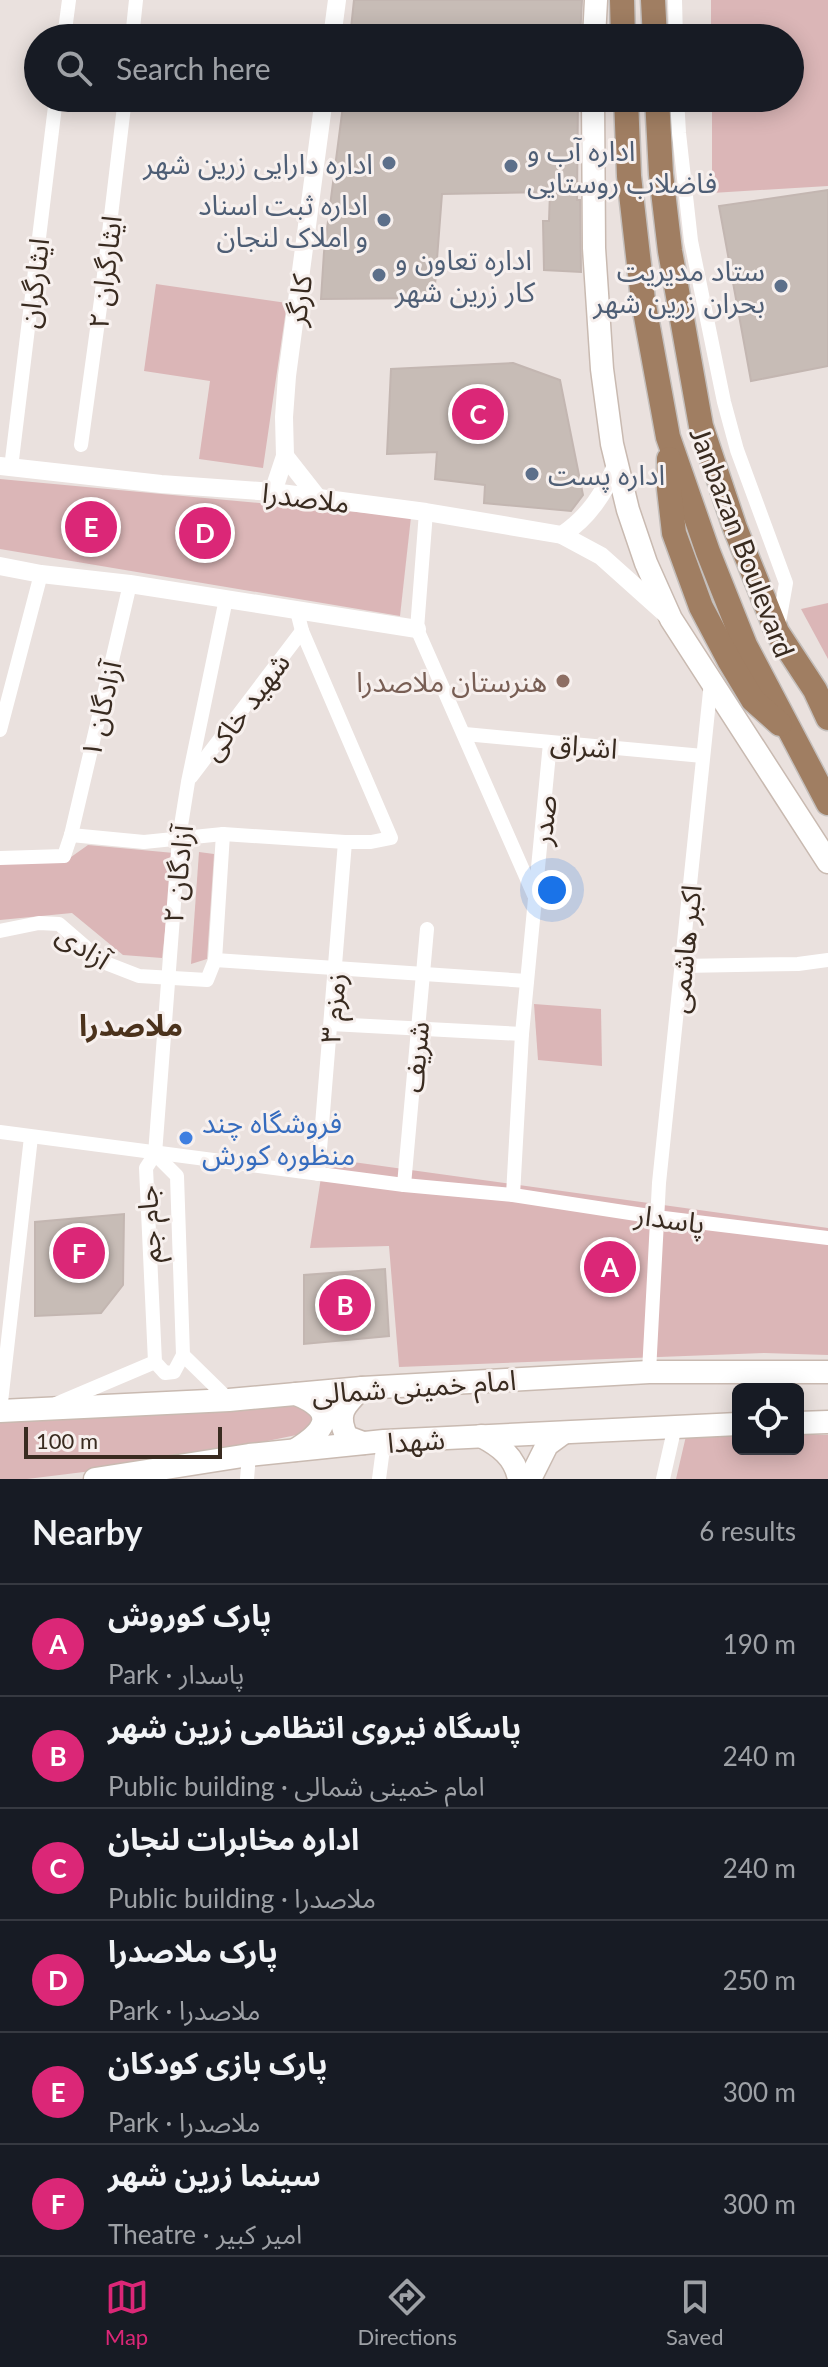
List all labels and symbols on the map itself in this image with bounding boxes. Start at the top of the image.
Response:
place label: اداره آب و فاضلاب روستایی [527,133,717,200]
place label: اداره دارایی زرین شهر [142,146,373,181]
marker: اداره دارایی زرین شهر [380,154,398,172]
marker: اداره آب و فاضلاب روستایی [502,157,520,175]
place label: اداره ثبت اسناد و املاک لنجان [198,187,368,254]
marker: اداره ثبت اسناد و املاک لنجان [375,211,393,229]
street label: ایثارگران ۲ [80,213,129,331]
street label: ایثارگران [11,236,56,330]
place label: اداره تعاون و کار زرین شهر [394,242,536,309]
place label: ستاد مدیریت بحران زرین شهر [592,253,765,320]
marker: اداره تعاون و کار زرین شهر [370,266,388,284]
street label: کارگر [277,272,319,329]
marker: ستاد مدیریت بحران زرین شهر [772,277,790,295]
pin: C [452,384,504,444]
street label: Janbazan Boulevard [683,422,803,662]
place label: اداره پست [548,457,665,493]
marker: اداره پست [523,465,541,483]
street label: ملاصدرا [260,475,352,520]
pin: E [65,497,117,557]
pin: D [179,503,231,563]
street label: شهید خاکی [194,646,297,767]
street label: آزادگان ۱ [72,656,129,761]
place label: هنرستان ملاصدرا [356,664,547,699]
marker: هنرستان ملاصدرا [554,672,572,690]
street label: اشراق [549,725,619,766]
street label: صدر [523,793,564,848]
street label: آزادگان ۲ [155,822,200,925]
your location [532,870,572,910]
street label: اکبر هاشمی [660,883,709,1015]
street label: آزادی [50,916,119,978]
street label: زمزم ۳ [312,971,357,1045]
district label: ملاصدرا [79,1006,183,1043]
street label: شریف [395,1020,436,1094]
place label: فروشگاه چند منظوره کورش [202,1105,355,1172]
marker: فروشگاه چند منظوره کورش [177,1129,195,1147]
street label: جام جم [129,1184,173,1264]
street label: پاسدار [632,1196,707,1242]
pin: F [53,1223,105,1283]
pin: A [584,1237,636,1297]
pin: B [319,1275,371,1335]
street label: امام خمینی شمالی [311,1362,518,1415]
street label: شهدا [386,1421,446,1459]
scale bar [24,1423,222,1459]

